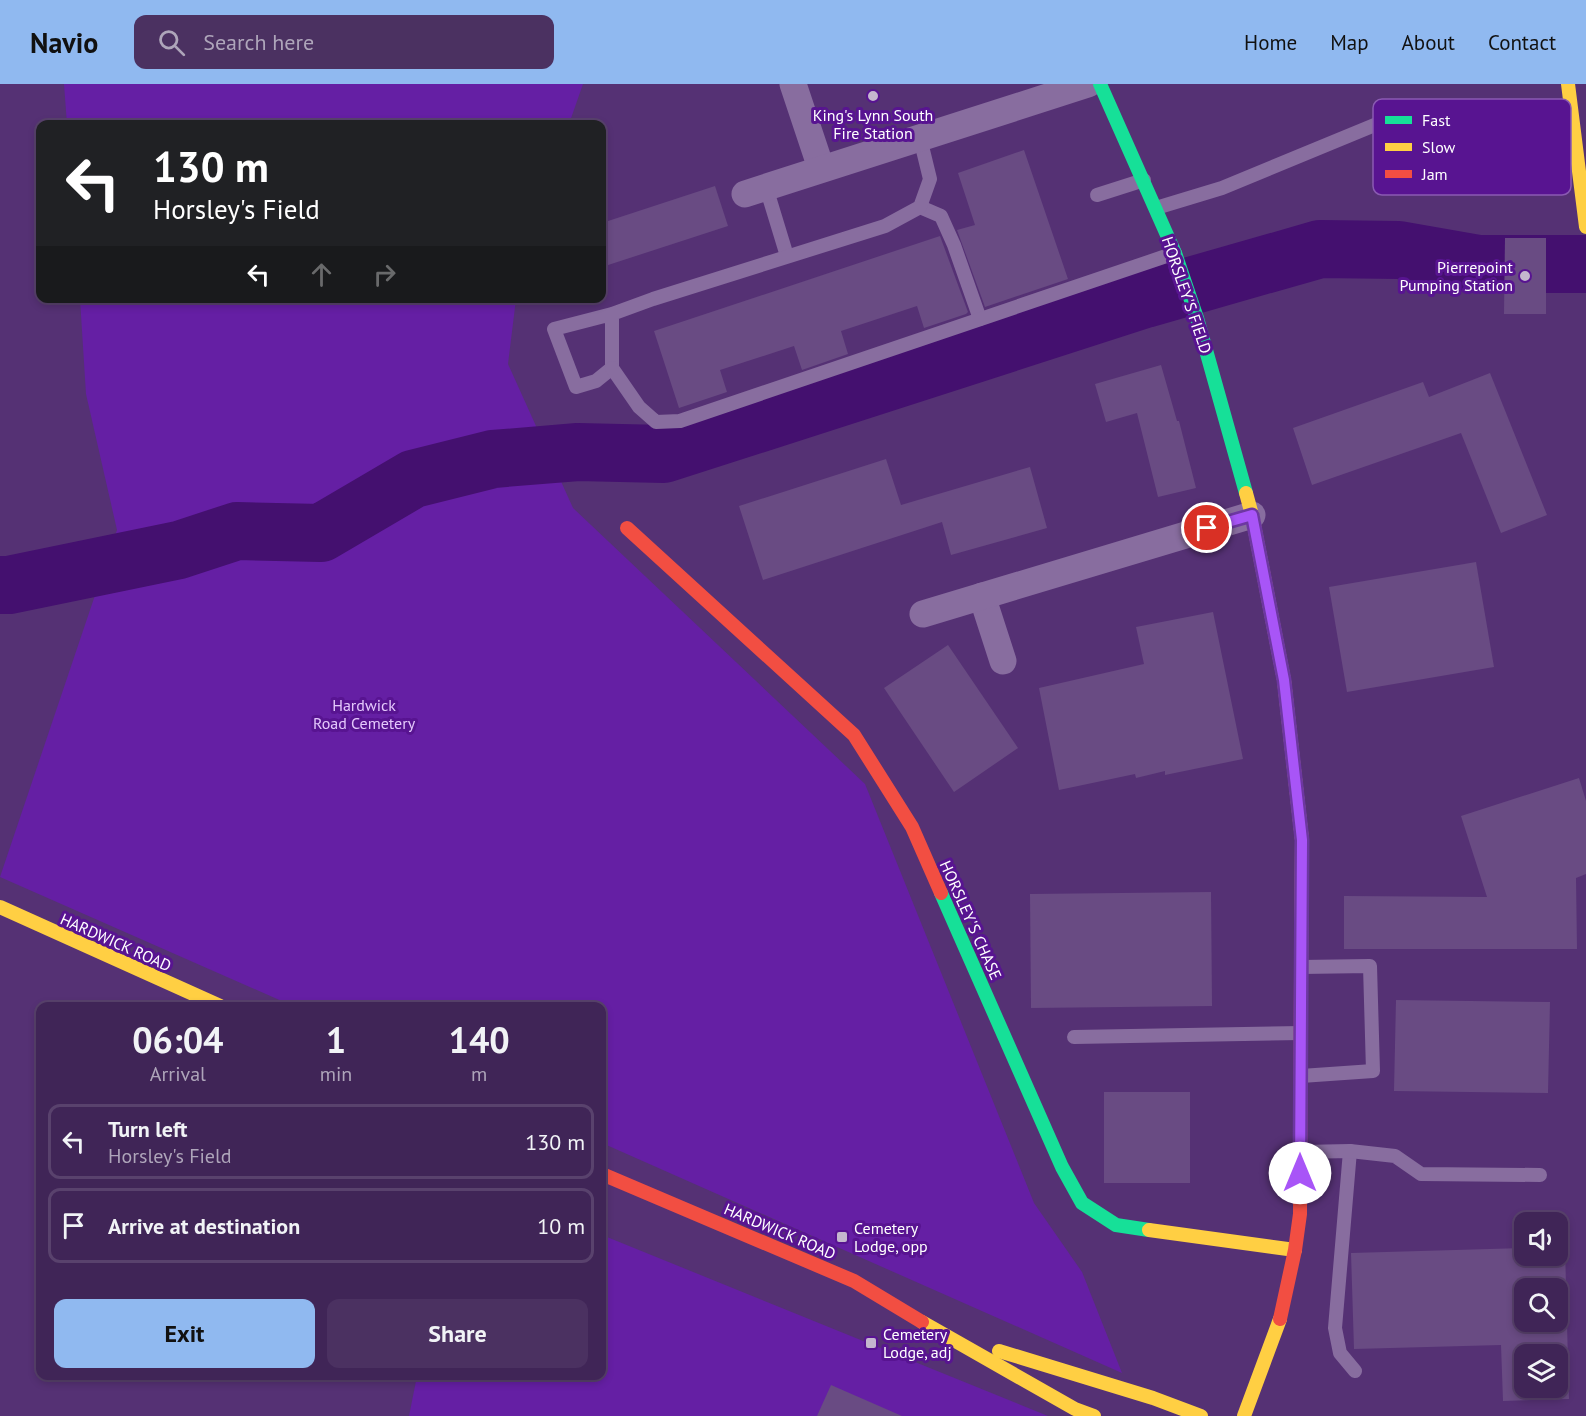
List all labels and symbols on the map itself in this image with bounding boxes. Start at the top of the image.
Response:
marker: King's Lynn South Fire Station [866,89,880,103]
legend [1373,99,1571,195]
place label: King's Lynn South Fire Station [813,105,933,143]
text: Fast [1422,110,1451,130]
text: Slow [1422,137,1456,157]
text: Jam [1421,164,1448,184]
street label: HORSLEY'S FIELD [1158,234,1216,356]
place label: Pierrepoint Pumping Station [1400,257,1514,295]
marker: Pierrepoint Pumping Station [1518,269,1532,283]
pin [1181,502,1232,553]
park label: Hardwick Road Cemetery [313,695,416,733]
street label: HORSLEY'S CHASE [936,857,1006,983]
street label: HARDWICK ROAD [57,909,175,975]
position arrow [1268,1141,1332,1205]
street label: HARDWICK ROAD [721,1198,839,1264]
place label: Cemetery Lodge, opp [854,1218,928,1256]
marker: Cemetery Lodge, opp [835,1230,849,1244]
place label: Cemetery Lodge, adj [883,1324,952,1362]
marker: Cemetery Lodge, adj [864,1336,878,1350]

